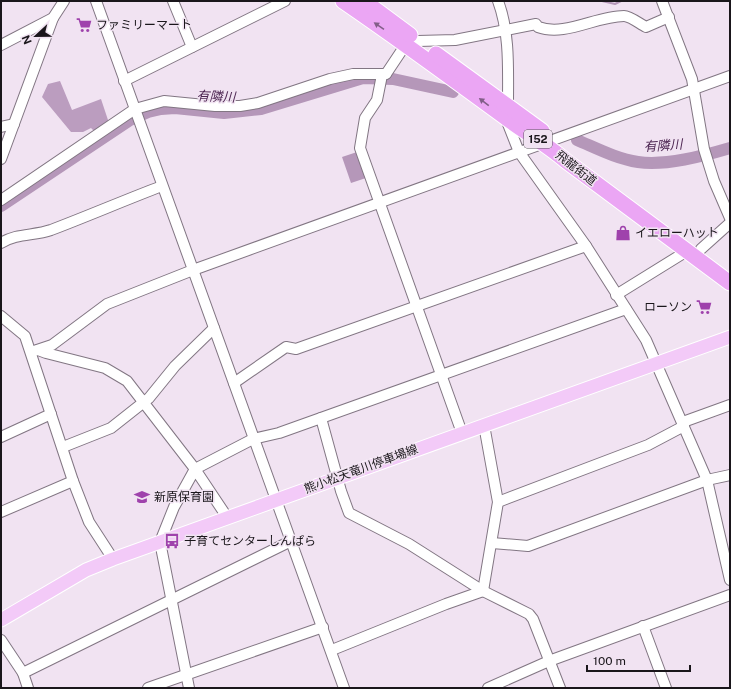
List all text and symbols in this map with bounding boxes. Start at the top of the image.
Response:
north arrow [16,16,56,56]
supermarket icon: ファミリーマート [75,16,93,34]
place label: ファミリーマート [96,18,192,32]
one-way arrow [374,22,384,30]
text: N [20,34,34,46]
water label: 有隣川 [196,88,238,105]
one-way arrow [479,98,490,106]
road number: 152 [524,130,552,148]
water label: 有隣川 [643,137,685,154]
street label: 飛龍街道 [553,148,599,188]
shop icon: イエローハット [614,224,632,242]
place label: イエローハット [635,226,719,240]
supermarket icon: ローソン [695,298,713,316]
place label: ローソン [644,300,692,314]
street label: 熊小松天竜川停車場線 [302,442,420,496]
school or university icon: 新原保育園 [133,488,151,506]
place label: 新原保育園 [154,490,214,504]
bus stop icon: 子育てセンターしんぱら [163,532,181,550]
place label: 子育てセンターしんぱら [184,534,316,548]
scale bar [587,647,690,673]
text: 100 m [593,654,626,668]

